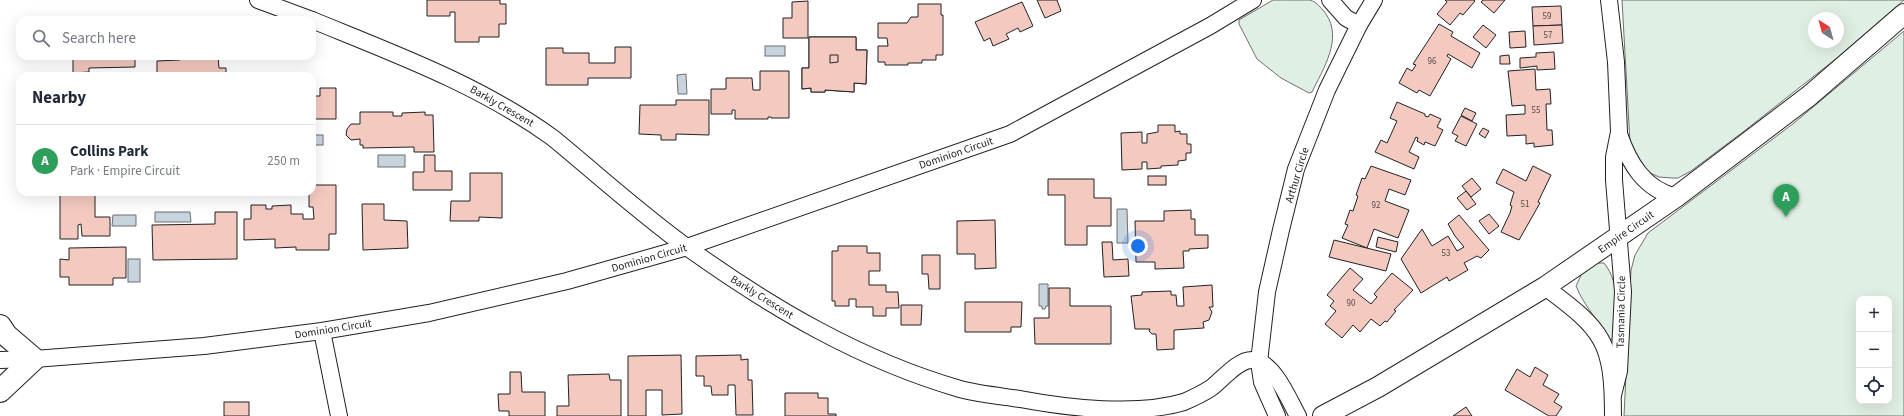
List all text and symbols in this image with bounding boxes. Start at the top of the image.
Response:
house number: 59 [1543,10,1552,23]
north arrow [1808,12,1844,48]
search box [16,16,316,60]
icon: search [30,27,52,49]
text: Search here [62,28,136,49]
house number: 57 [1544,29,1553,42]
house number: 96 [1428,55,1437,68]
street label: Barkly Crescent [467,82,537,130]
text: Nearby [32,86,86,110]
house number: 55 [1532,104,1541,117]
street label: Dominion Circuit [917,133,995,173]
text: Collins Park [70,141,149,162]
street label: Arthur Circle [1281,145,1313,205]
text: A [41,152,49,170]
text: 250 m [267,152,300,170]
text: Park · Empire Circuit [70,162,180,180]
pin: A [1773,184,1799,217]
house number: 51 [1521,198,1529,211]
house number: 92 [1372,199,1381,212]
street label: Empire Circuit [1595,207,1657,257]
your location [1128,236,1148,256]
street label: Dominion Circuit [610,240,689,276]
house number: 53 [1442,247,1451,260]
street label: Barkly Crescent [728,272,797,322]
street label: Tasmania Circle [1613,275,1629,348]
map controls [1856,296,1892,404]
button: + [1856,296,1892,332]
house number: 90 [1347,297,1356,310]
street label: Dominion Circuit [294,315,373,342]
button: − [1856,332,1892,368]
button: locate [1856,368,1892,404]

